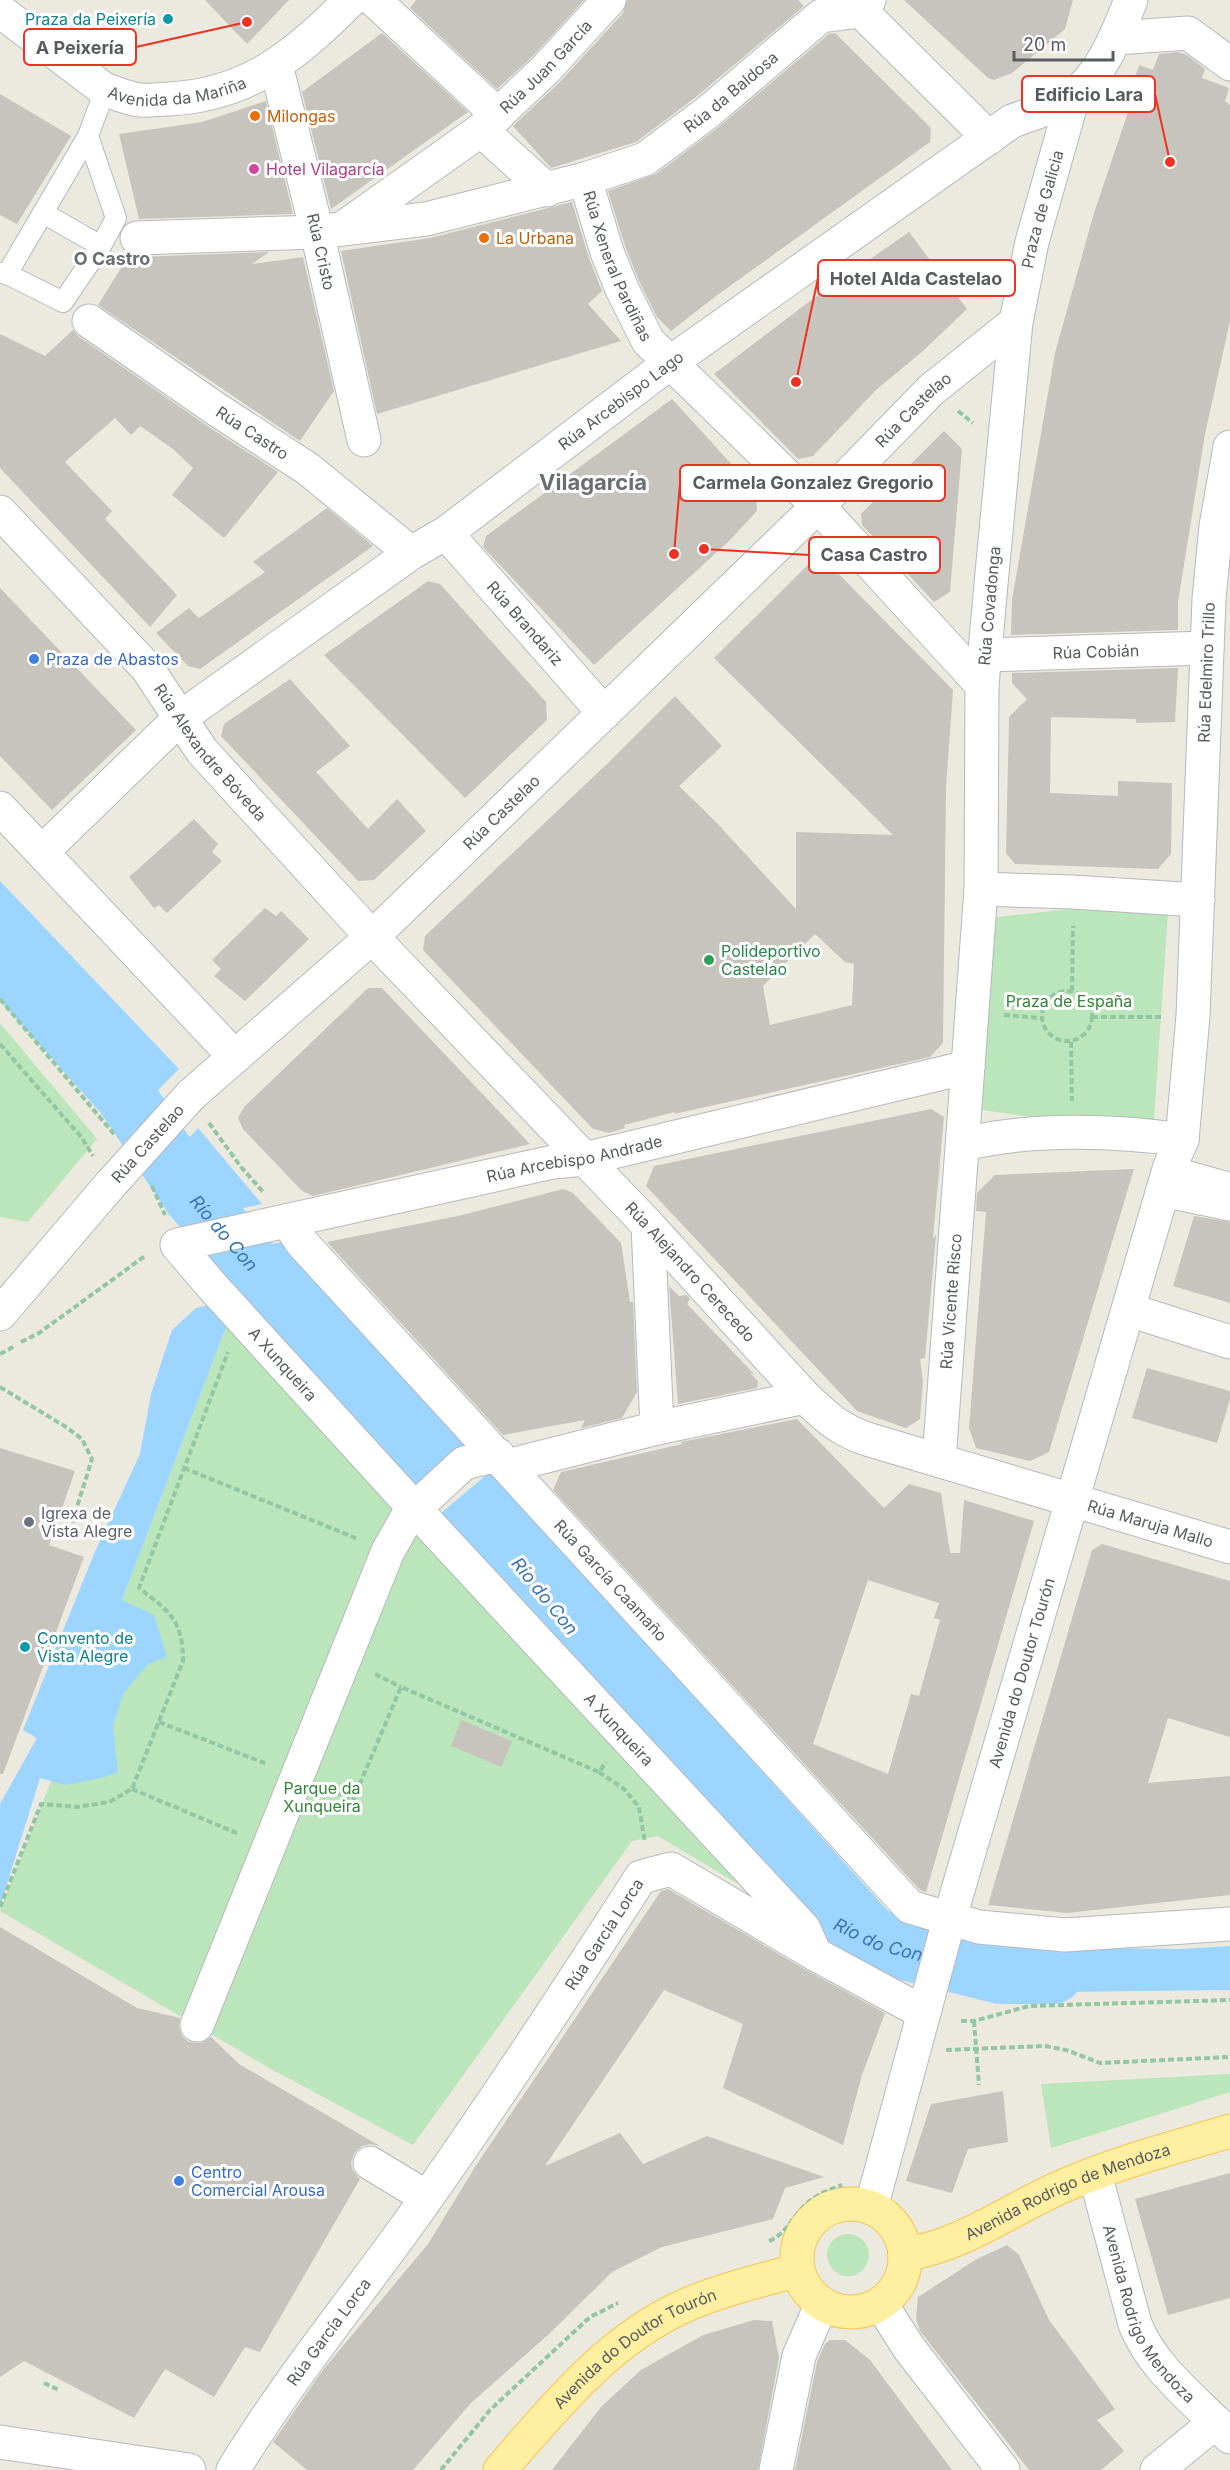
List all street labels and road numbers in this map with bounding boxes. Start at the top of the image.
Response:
street label: Rúa Juan García [495,15,596,117]
street label: Rúa da Baldosa [680,47,782,137]
street label: Avenida da Mariña [105,72,249,110]
street label: Praza de Galicia [1017,148,1068,270]
street label: Rúa Xeneral Pardiñas [579,188,657,345]
street label: Rúa Cristo [303,211,340,292]
street label: Rúa Arcebispo Lago [554,346,687,454]
street label: Rúa Castelao [871,368,955,451]
street label: Rúa Castro [212,402,293,464]
street label: Rúa Covadonga [974,545,1005,666]
street label: Rúa Brandariz [483,577,568,670]
street label: Rúa Edelmiro Trillo [1193,602,1219,743]
street label: Rúa Cobián [1052,640,1140,663]
street label: Rúa Alexandre Bóveda [150,680,271,825]
street label: Rúa Castelao [459,770,544,854]
street label: Rúa Castelao [107,1100,188,1187]
street label: Rúa Arcebispo Andrade [485,1131,664,1186]
street label: Rúa Alejandro Cerecedo [621,1197,760,1346]
street label: Rúa Vicente Risco [936,1233,966,1370]
street label: A Xunqueira [245,1323,321,1405]
street label: Rúa Maruja Mallo [1085,1495,1216,1551]
street label: Rúa García Caamaño [550,1515,672,1645]
street label: Avenida do Doutor Tourón [984,1575,1059,1770]
street label: A Xunqueira [580,1688,658,1770]
street label: Rúa García Lorca [560,1874,648,1994]
street label: Avenida Rodrigo de Mendoza [962,2139,1173,2244]
street label: Avenida Rodrigo Mendoza [1099,2222,1199,2407]
street label: Rúa García Lorca [282,2274,375,2390]
street label: Avenida do Doutor Tourón [549,2284,719,2413]

